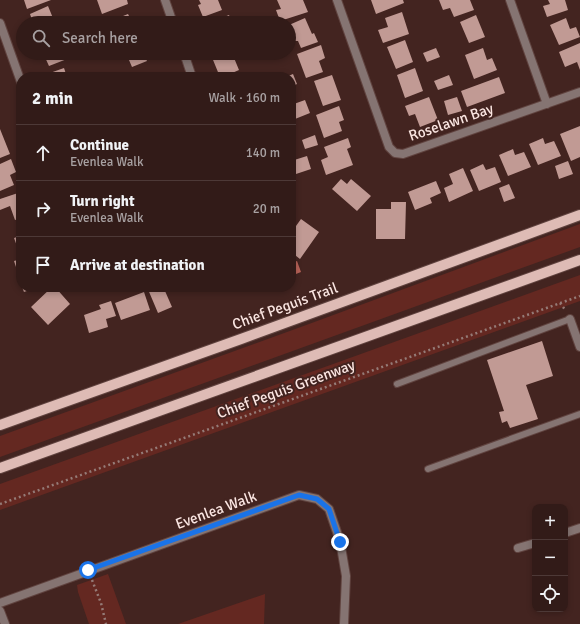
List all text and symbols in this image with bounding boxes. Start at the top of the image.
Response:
search box [16,16,296,60]
icon: search [30,27,52,49]
text: Search here [62,29,138,47]
text: 2 min [32,88,73,109]
text: Walk · 160 m [209,90,280,106]
street label: Roselawn Bay [406,99,496,145]
text: Continue [70,136,129,154]
icon: ahead [32,142,54,164]
text: 140 m [246,145,280,161]
text: Evenlea Walk [70,154,144,170]
text: Turn right [70,192,135,210]
icon: right [32,198,54,220]
text: 20 m [253,201,280,217]
text: Evenlea Walk [70,210,144,226]
icon: arrive [32,254,54,276]
text: Arrive at destination [70,256,205,274]
street label: Chief Peguis Trail [230,279,340,333]
street label: Chief Peguis Greenway [214,356,358,422]
street label: Evenlea Walk [173,487,259,533]
map controls [532,504,568,612]
button: + [532,504,568,540]
route end [331,533,349,551]
button: − [532,540,568,576]
route start [79,561,97,579]
button: locate [532,576,568,612]

